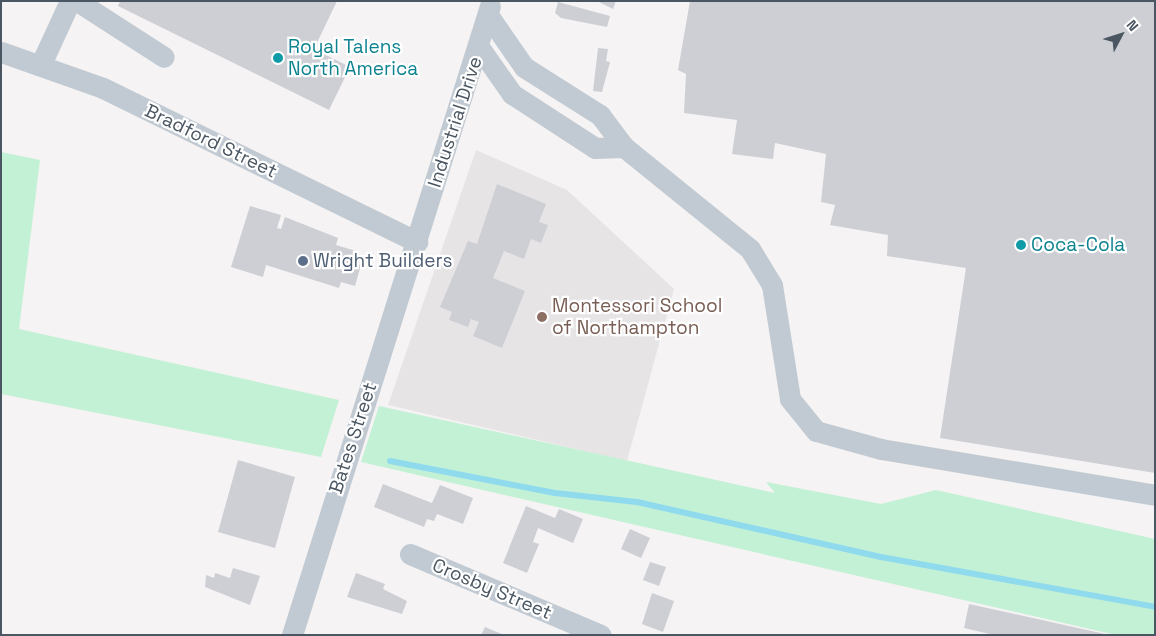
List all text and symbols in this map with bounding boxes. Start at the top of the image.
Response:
north arrow [1096,10,1146,60]
text: N [1123,16,1142,35]
place label: Royal Talens North America [288,36,418,80]
marker: Royal Talens North America [272,52,284,64]
street label: Industrial Drive [423,54,487,190]
street label: Bradford Street [141,99,281,183]
place label: Coca-Cola [1031,234,1125,256]
marker: Coca-Cola [1015,239,1027,251]
place label: Wright Builders [313,250,453,272]
marker: Wright Builders [297,255,309,267]
place label: Montessori School of Northampton [552,295,722,339]
marker: Montessori School of Northampton [536,311,548,323]
street label: Bates Street [324,380,382,496]
street label: Crosby Street [429,554,555,624]

